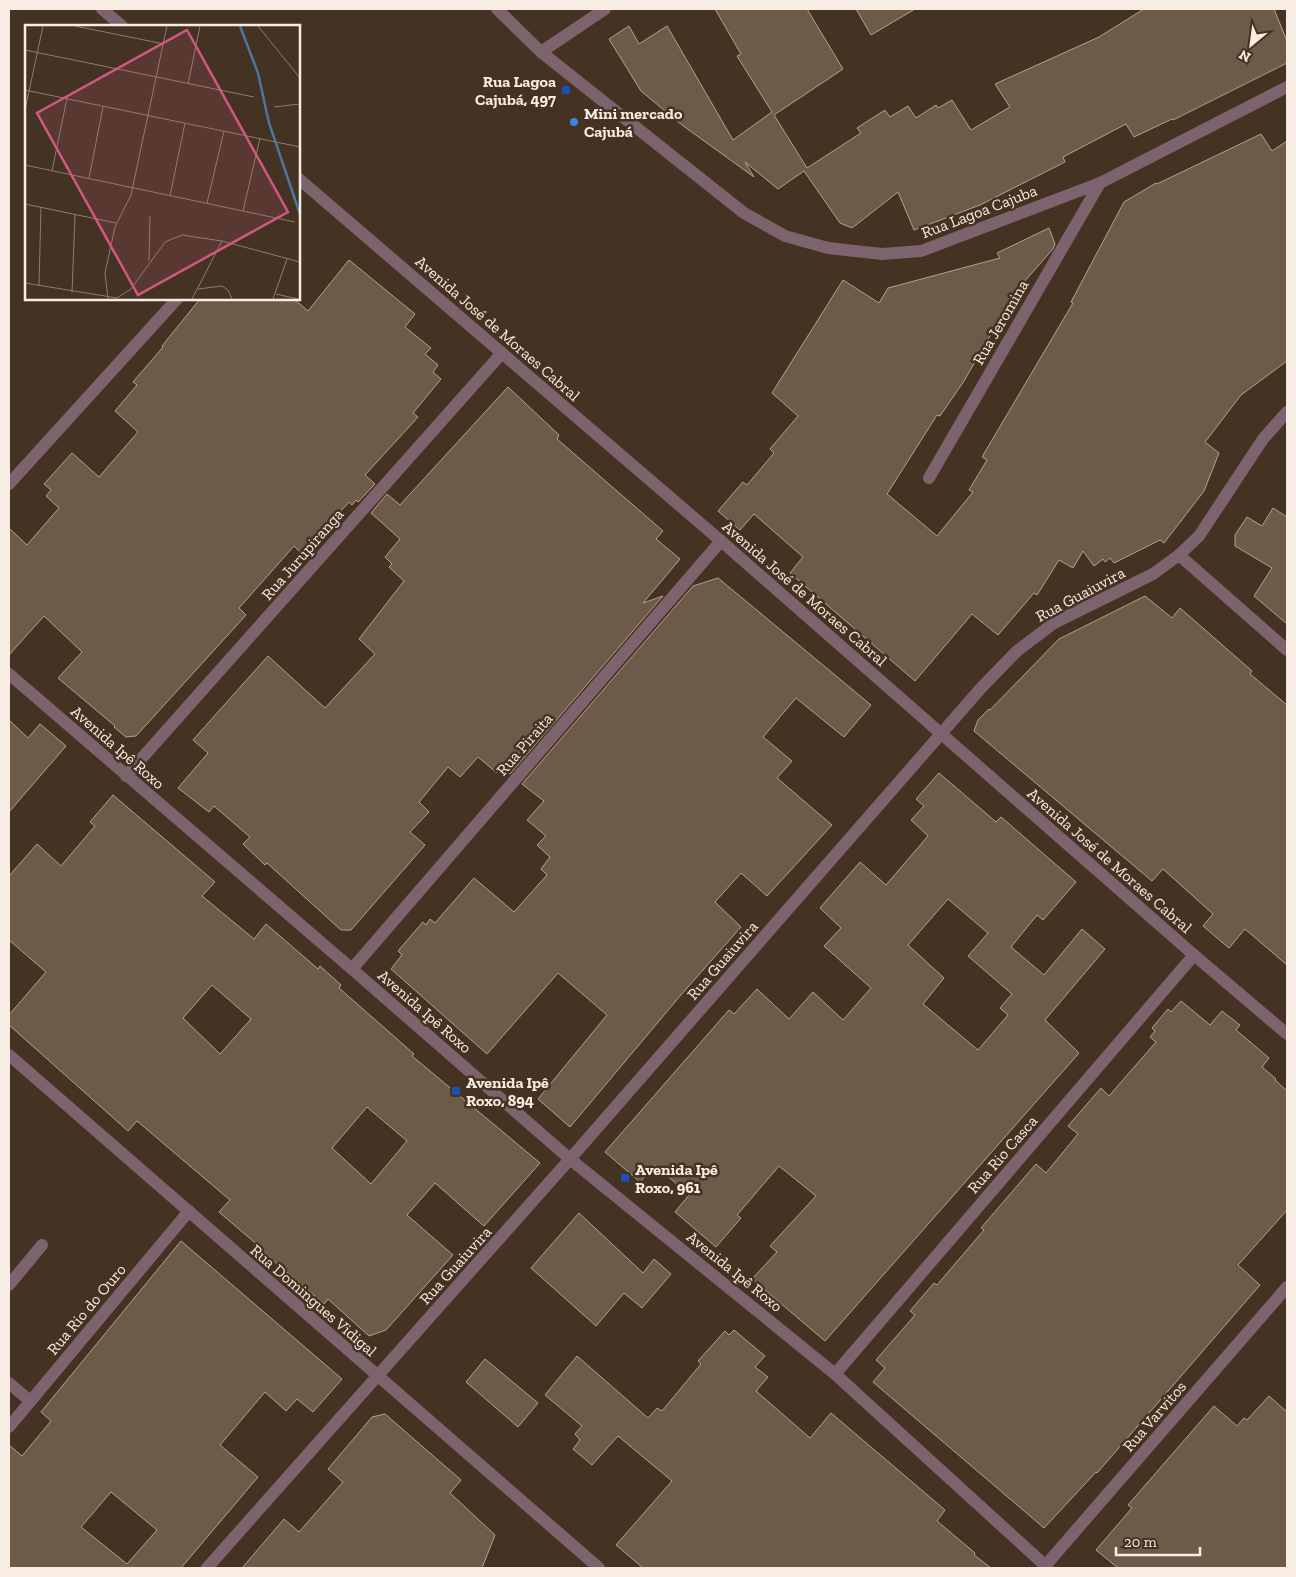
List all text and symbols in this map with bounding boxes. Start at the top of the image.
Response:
north arrow [1226,20,1276,70]
inset map [25,25,300,300]
text: N [1236,46,1254,66]
place label: Rua Lagoa Cajubá, 497 [475,72,556,109]
marker: Rua Lagoa Cajubá, 497 [560,84,572,96]
place label: Mini mercado Cajubá [584,104,683,141]
marker: Mini mercado Cajubá [568,116,580,128]
street label: Rua Lagoa Cajuba [919,181,1040,242]
street label: Avenida José de Moraes Cabral [412,252,584,405]
street label: Rua Jeromina [969,276,1032,368]
street label: Rua Jurupiranga [257,505,347,604]
street label: Avenida José de Moraes Cabral [719,517,891,670]
street label: Rua Guaiuvira [1032,563,1128,626]
street label: Avenida Ipê Roxo [67,702,168,793]
street label: Rua Piraita [492,709,557,779]
street label: Avenida José de Moraes Cabral [1024,784,1196,937]
street label: Rua Guaiuvira [683,917,762,1004]
street label: Avenida Ipê Roxo [374,966,475,1057]
place label: Avenida Ipê Roxo, 894 [466,1073,549,1110]
marker: Avenida Ipê Roxo, 894 [450,1085,462,1097]
street label: Rua Rio Casca [964,1111,1041,1197]
place label: Avenida Ipê Roxo, 961 [635,1160,718,1197]
marker: Avenida Ipê Roxo, 961 [619,1172,631,1184]
street label: Rua Guaiuvira [415,1222,495,1308]
street label: Avenida Ipê Roxo [683,1227,786,1316]
street label: Rua Domingues Vidigal [247,1240,381,1360]
street label: Rua Rio do Ouro [43,1260,130,1359]
street label: Rua Varvitos [1119,1377,1190,1455]
scale bar [1116,1524,1200,1556]
text: 20 m [1124,1533,1157,1551]

